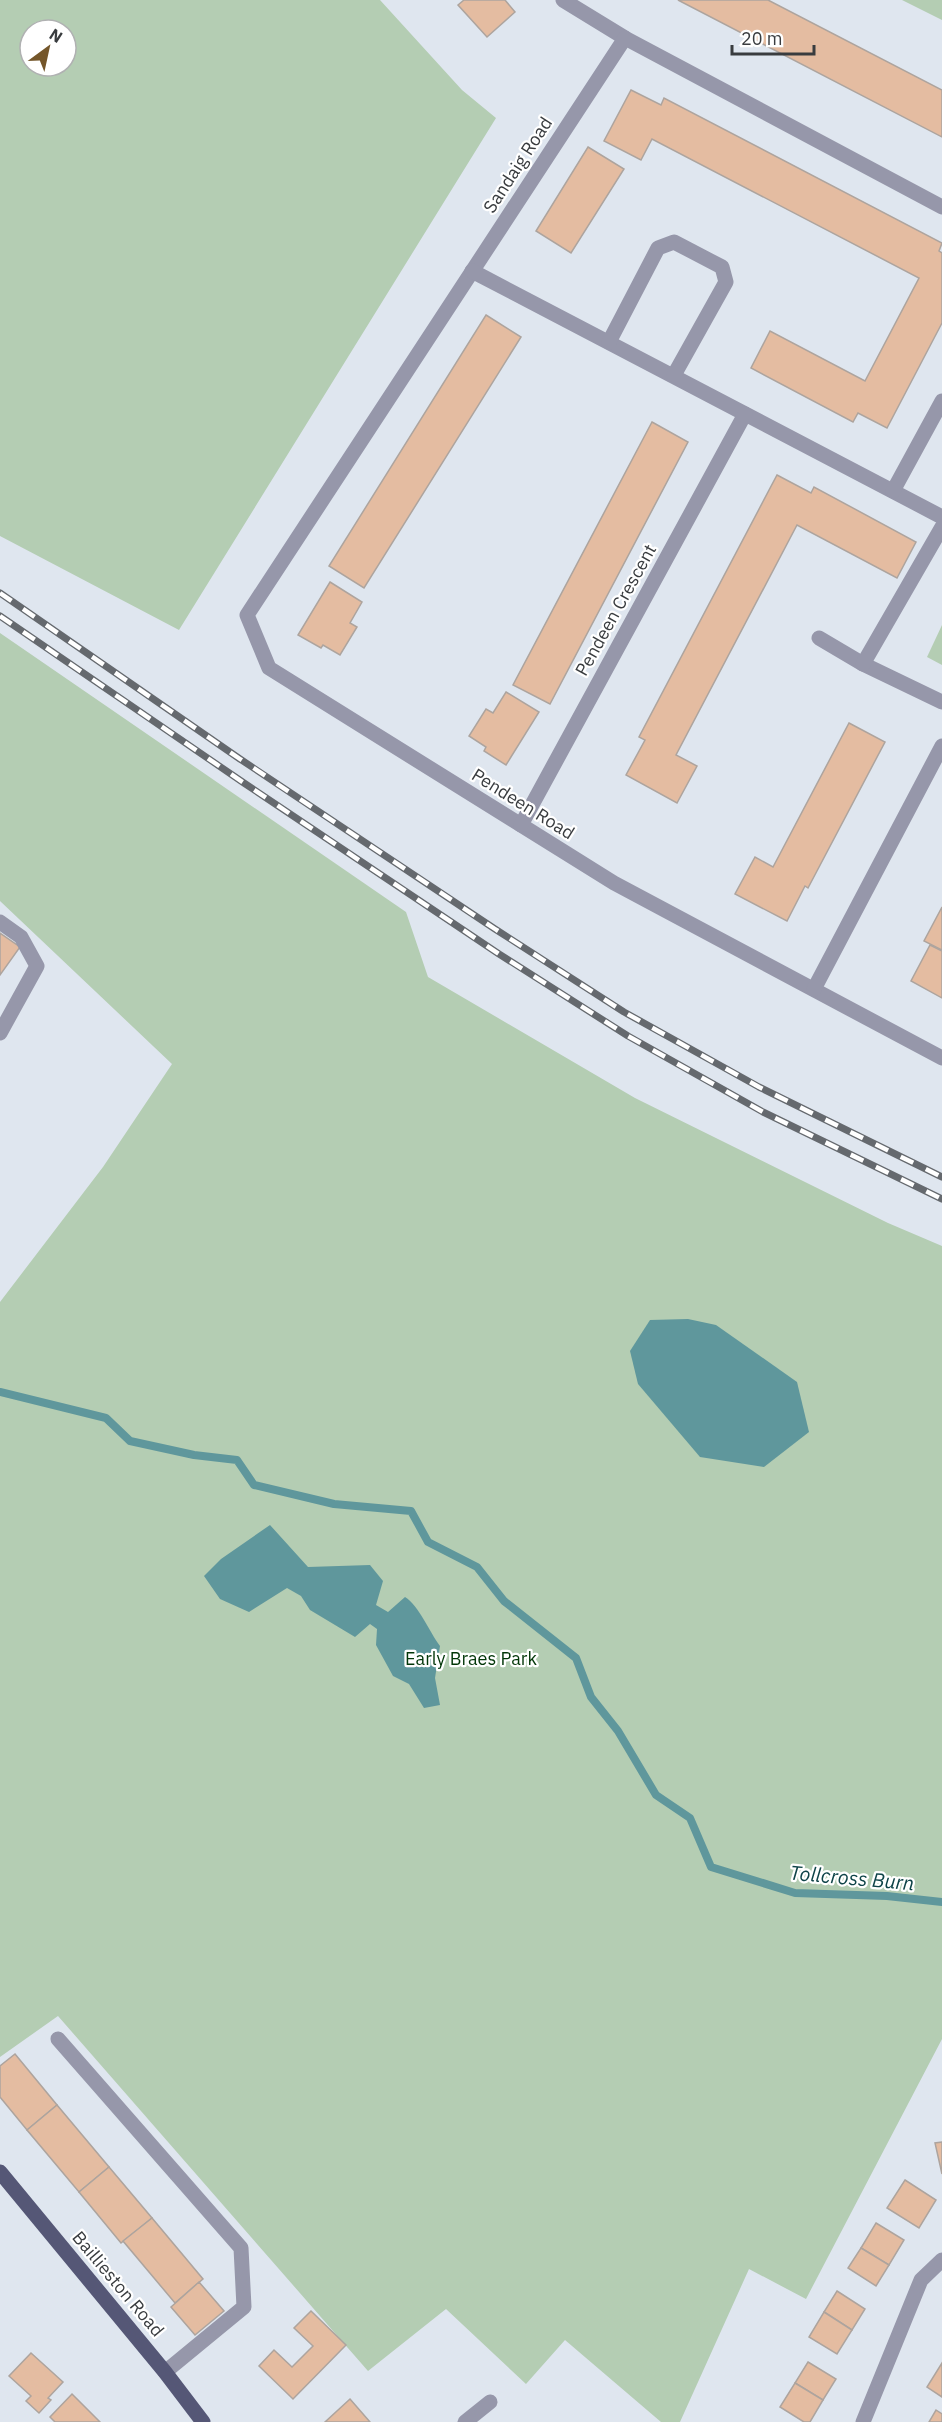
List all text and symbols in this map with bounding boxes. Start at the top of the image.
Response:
north arrow [18,18,78,78]
scale bar [732,18,814,56]
text: N [46,24,66,47]
text: 20 m [741,27,783,50]
street label: Sandaig Road [478,112,557,217]
street label: Pendeen Crescent [570,540,661,680]
street label: Pendeen Road [468,763,579,844]
park label: Early Braes Park [405,1647,537,1670]
water label: Tollcross Burn [789,1859,915,1896]
street label: Baillieston Road [68,2226,169,2341]

